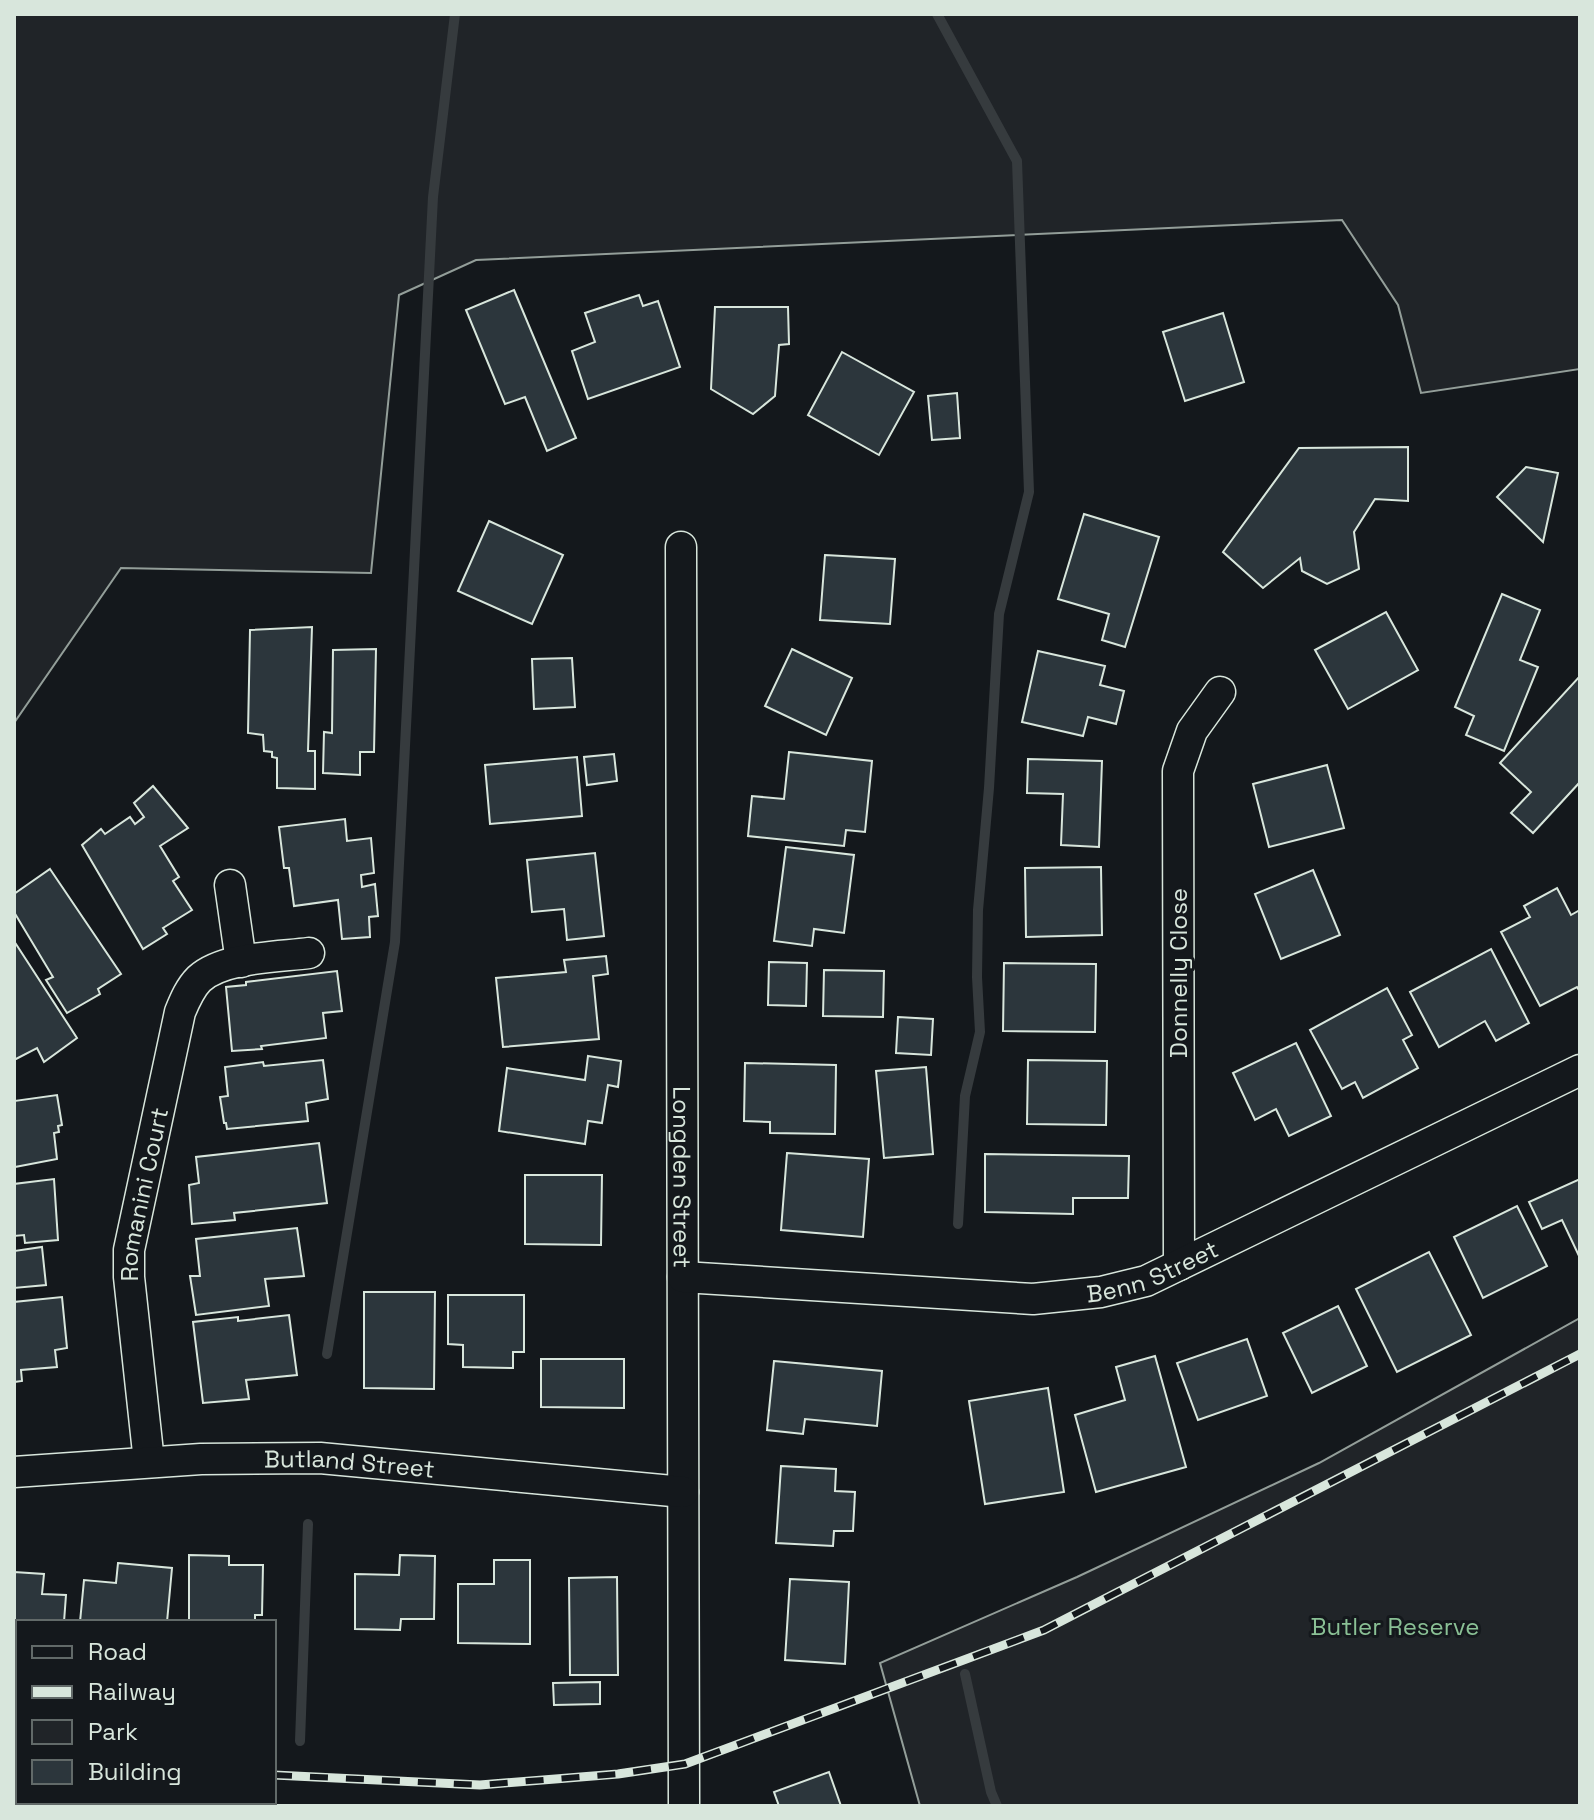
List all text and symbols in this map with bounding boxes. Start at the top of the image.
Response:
street label: Donnelly Close [1163,888,1194,1058]
street label: Longden Street [667,1086,698,1268]
street label: Romanini Court [114,1105,175,1282]
street label: Benn Street [1085,1233,1223,1309]
street label: Butland Street [264,1442,436,1484]
park label: Butler Reserve [1311,1611,1479,1642]
legend [16,1620,276,1804]
text: Road [88,1636,147,1667]
text: Railway [88,1676,176,1707]
text: Park [88,1716,138,1747]
text: Building [88,1756,182,1787]

